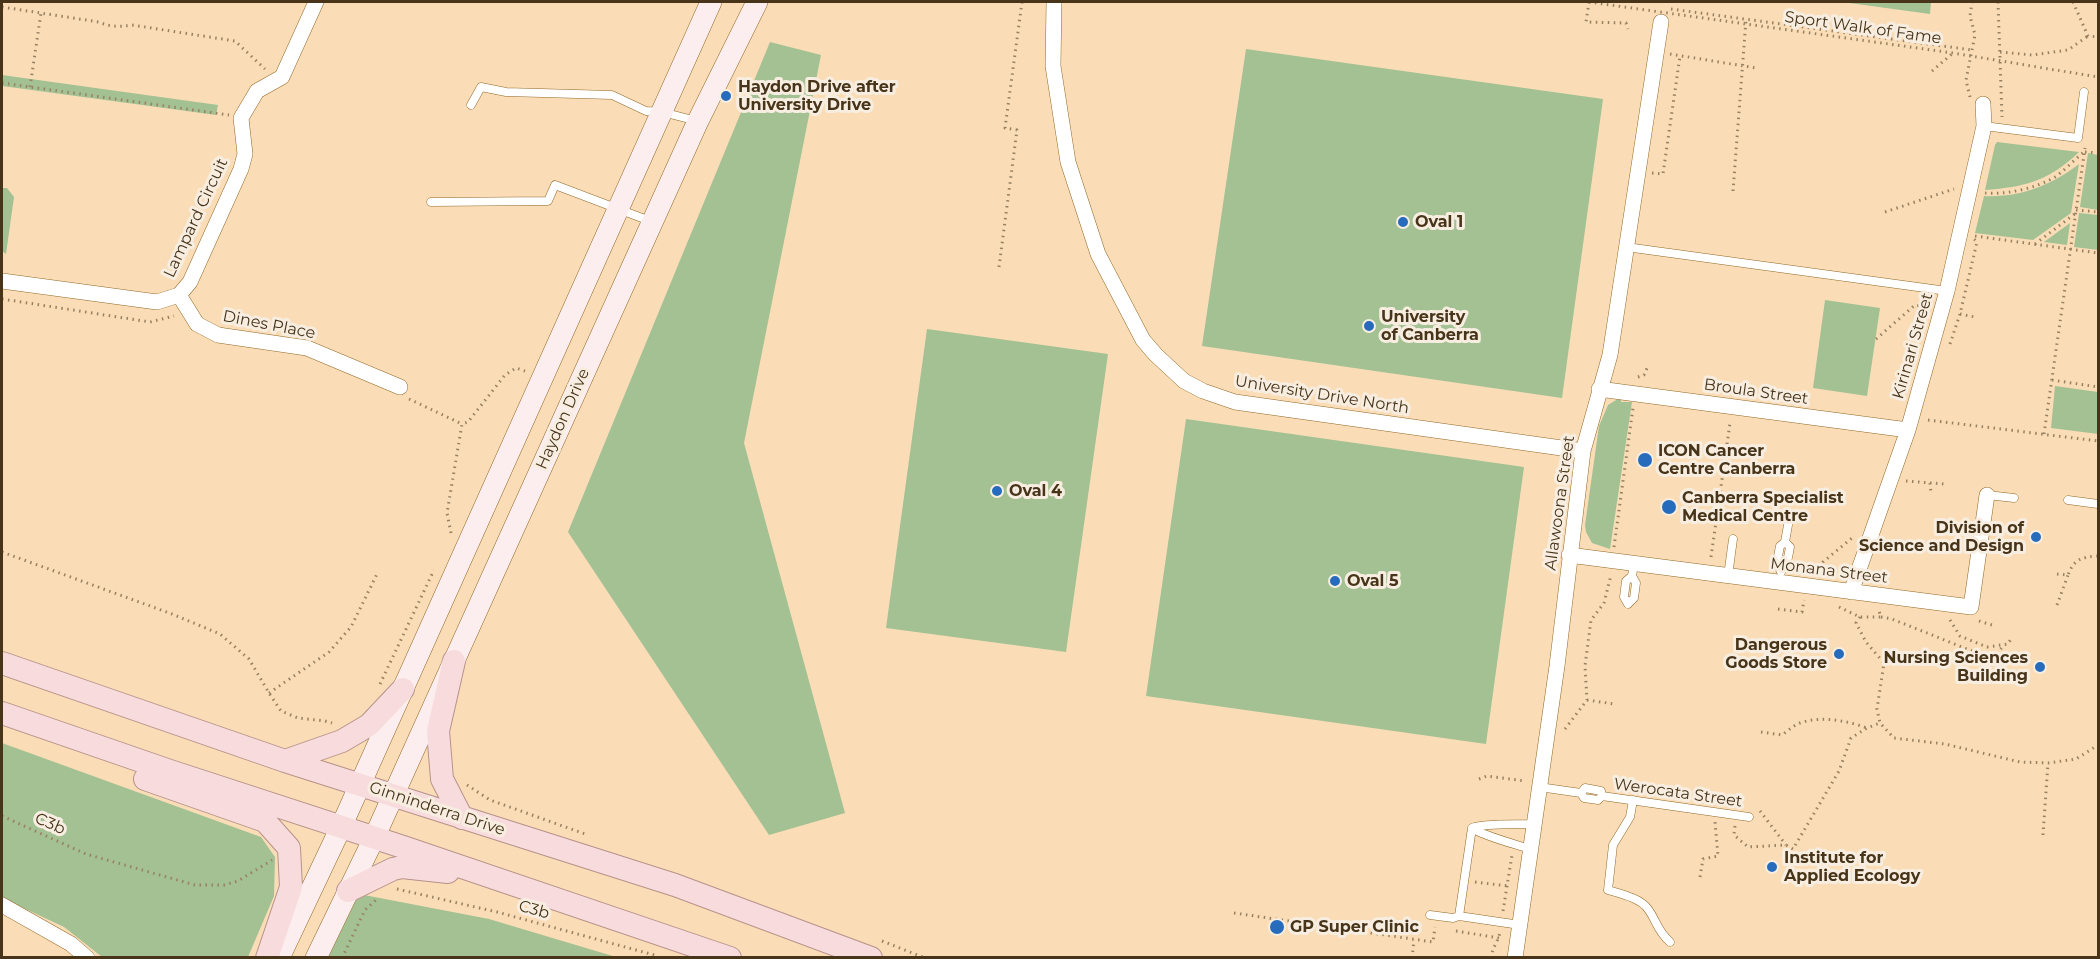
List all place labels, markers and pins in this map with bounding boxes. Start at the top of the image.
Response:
place label: Haydon Drive after University Drive [738,77,896,115]
marker: Haydon Drive after University Drive [719,89,733,103]
place label: Oval 1 [1415,212,1463,232]
marker: Oval 1 [1396,215,1410,229]
place label: University of Canberra [1381,307,1479,345]
marker: University of Canberra [1362,319,1376,333]
place label: ICON Cancer Centre Canberra [1658,441,1795,479]
marker: ICON Cancer Centre Canberra [1636,451,1654,469]
place label: Oval 4 [1009,481,1062,501]
marker: Oval 4 [990,484,1004,498]
place label: Canberra Specialist Medical Centre [1682,488,1844,526]
marker: Canberra Specialist Medical Centre [1660,498,1678,516]
place label: Division of Science and Design [1859,518,2024,556]
marker: Division of Science and Design [2029,530,2043,544]
place label: Oval 5 [1347,571,1398,591]
marker: Oval 5 [1328,574,1342,588]
place label: Dangerous Goods Store [1725,635,1827,673]
marker: Dangerous Goods Store [1832,647,1846,661]
place label: Nursing Sciences Building [1883,648,2028,686]
marker: Nursing Sciences Building [2033,660,2047,674]
place label: Institute for Applied Ecology [1784,848,1920,886]
marker: Institute for Applied Ecology [1765,860,1779,874]
place label: GP Super Clinic [1290,917,1419,937]
marker: GP Super Clinic [1268,918,1286,936]

